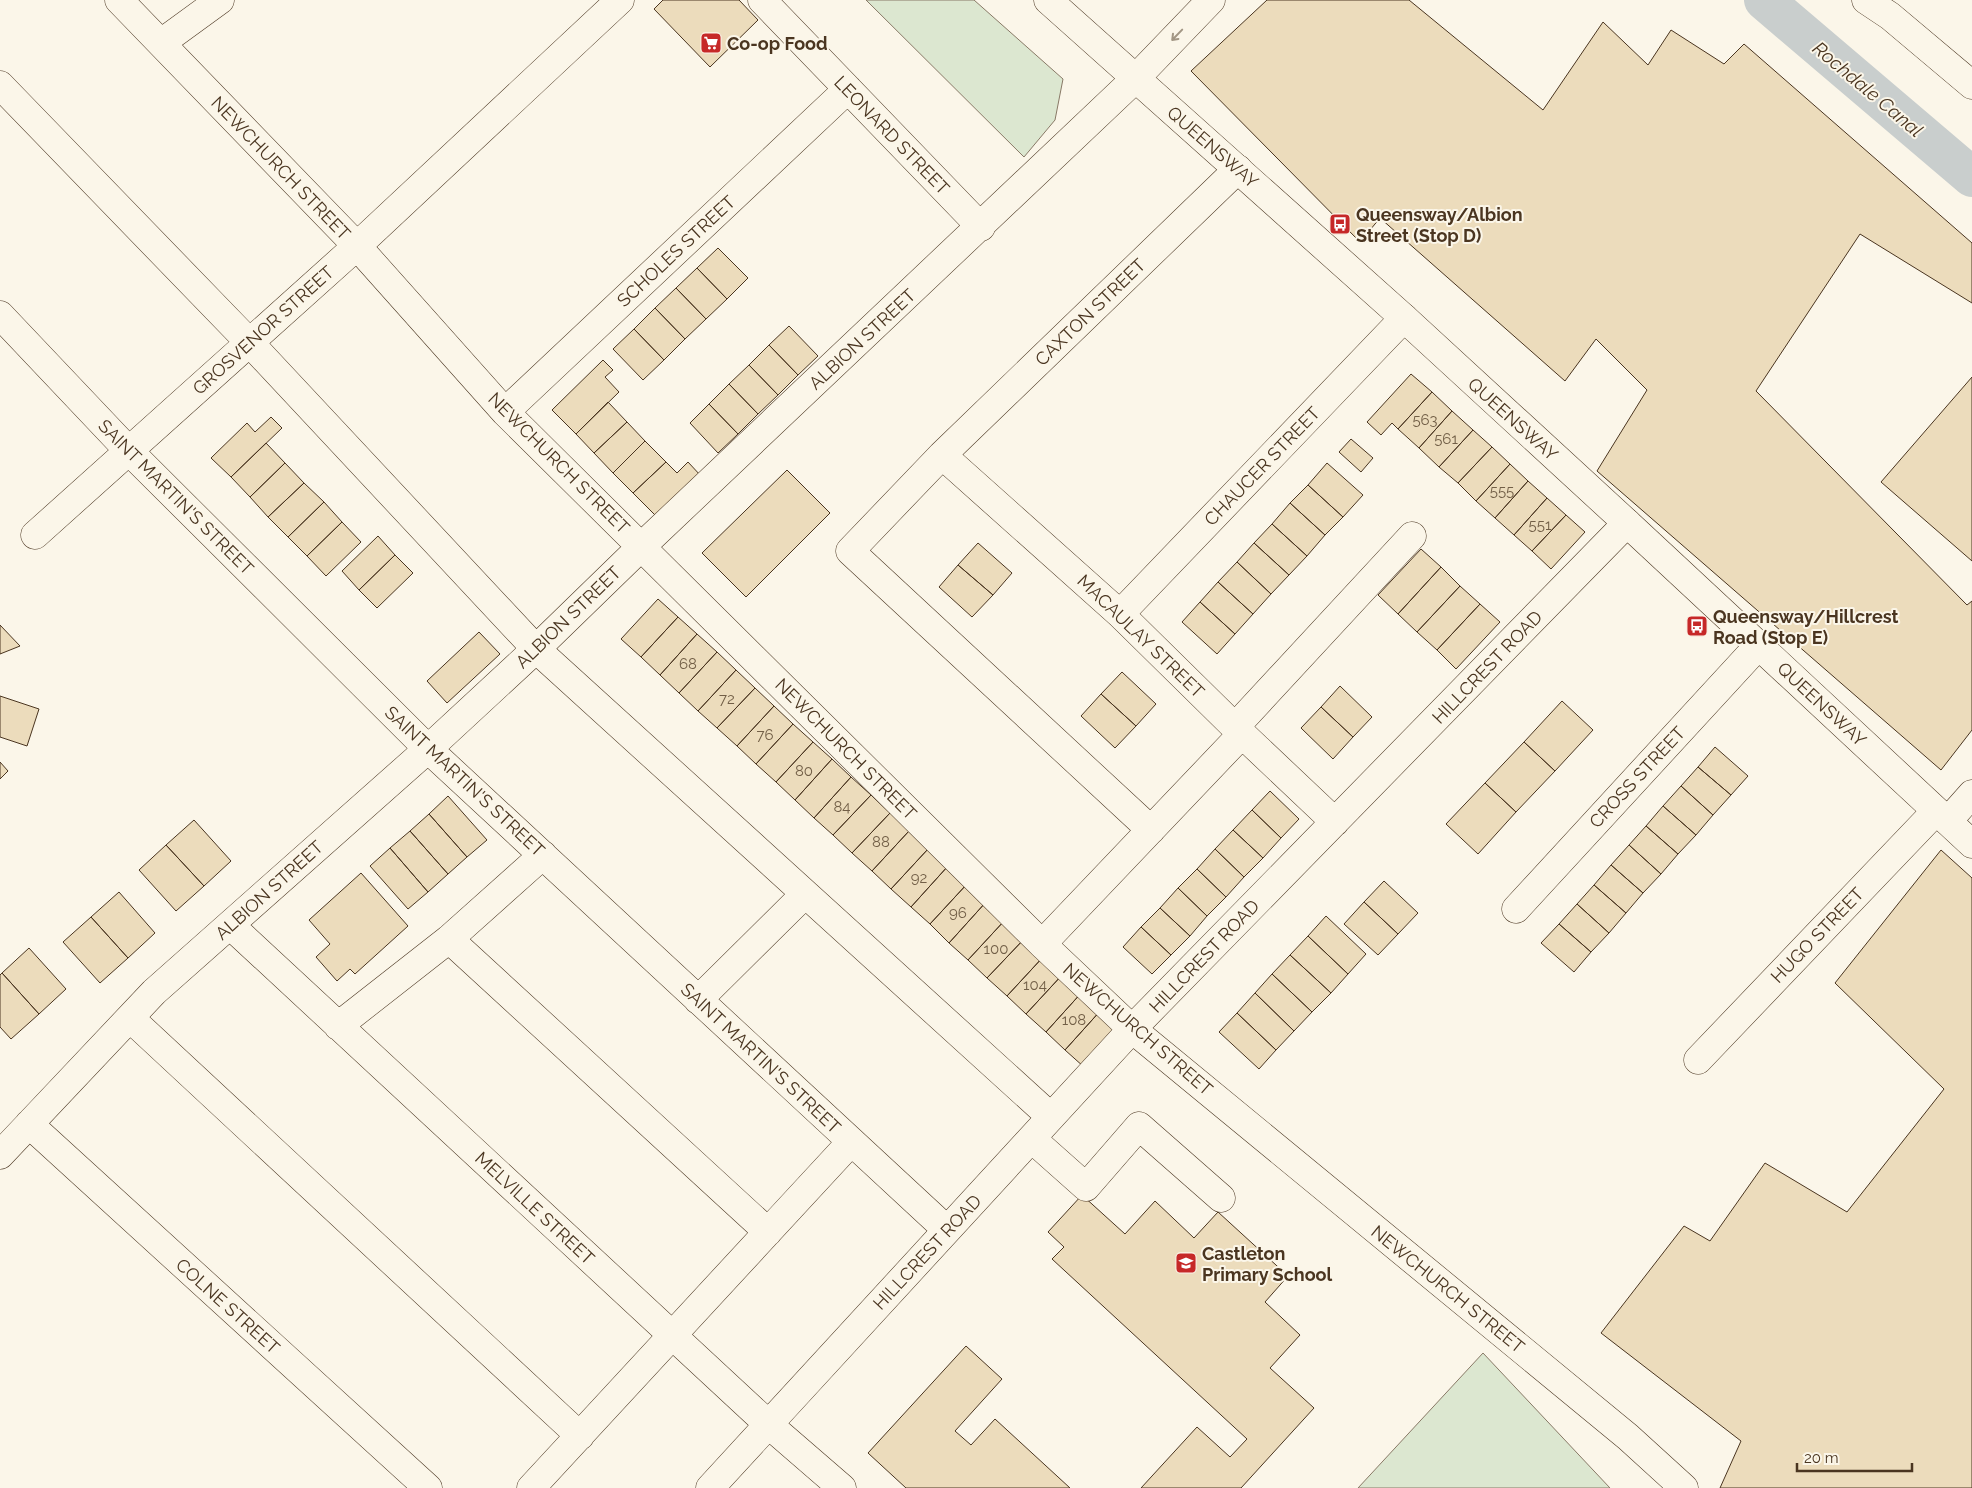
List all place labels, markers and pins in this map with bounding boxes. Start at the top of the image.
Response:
supermarket icon: Co-op Food [699,31,723,55]
place label: Co-op Food [727,33,828,54]
place label: Queensway/Albion Street (Stop D) [1356,204,1523,246]
bus stop icon: Queensway/Albion Street (Stop D) [1328,212,1352,236]
place label: Queensway/Hillcrest Road (Stop E) [1713,606,1899,648]
bus stop icon: Queensway/Hillcrest Road (Stop E) [1685,614,1709,638]
place label: Castleton Primary School [1202,1243,1332,1285]
school or university icon: Castleton Primary School [1174,1251,1198,1275]

